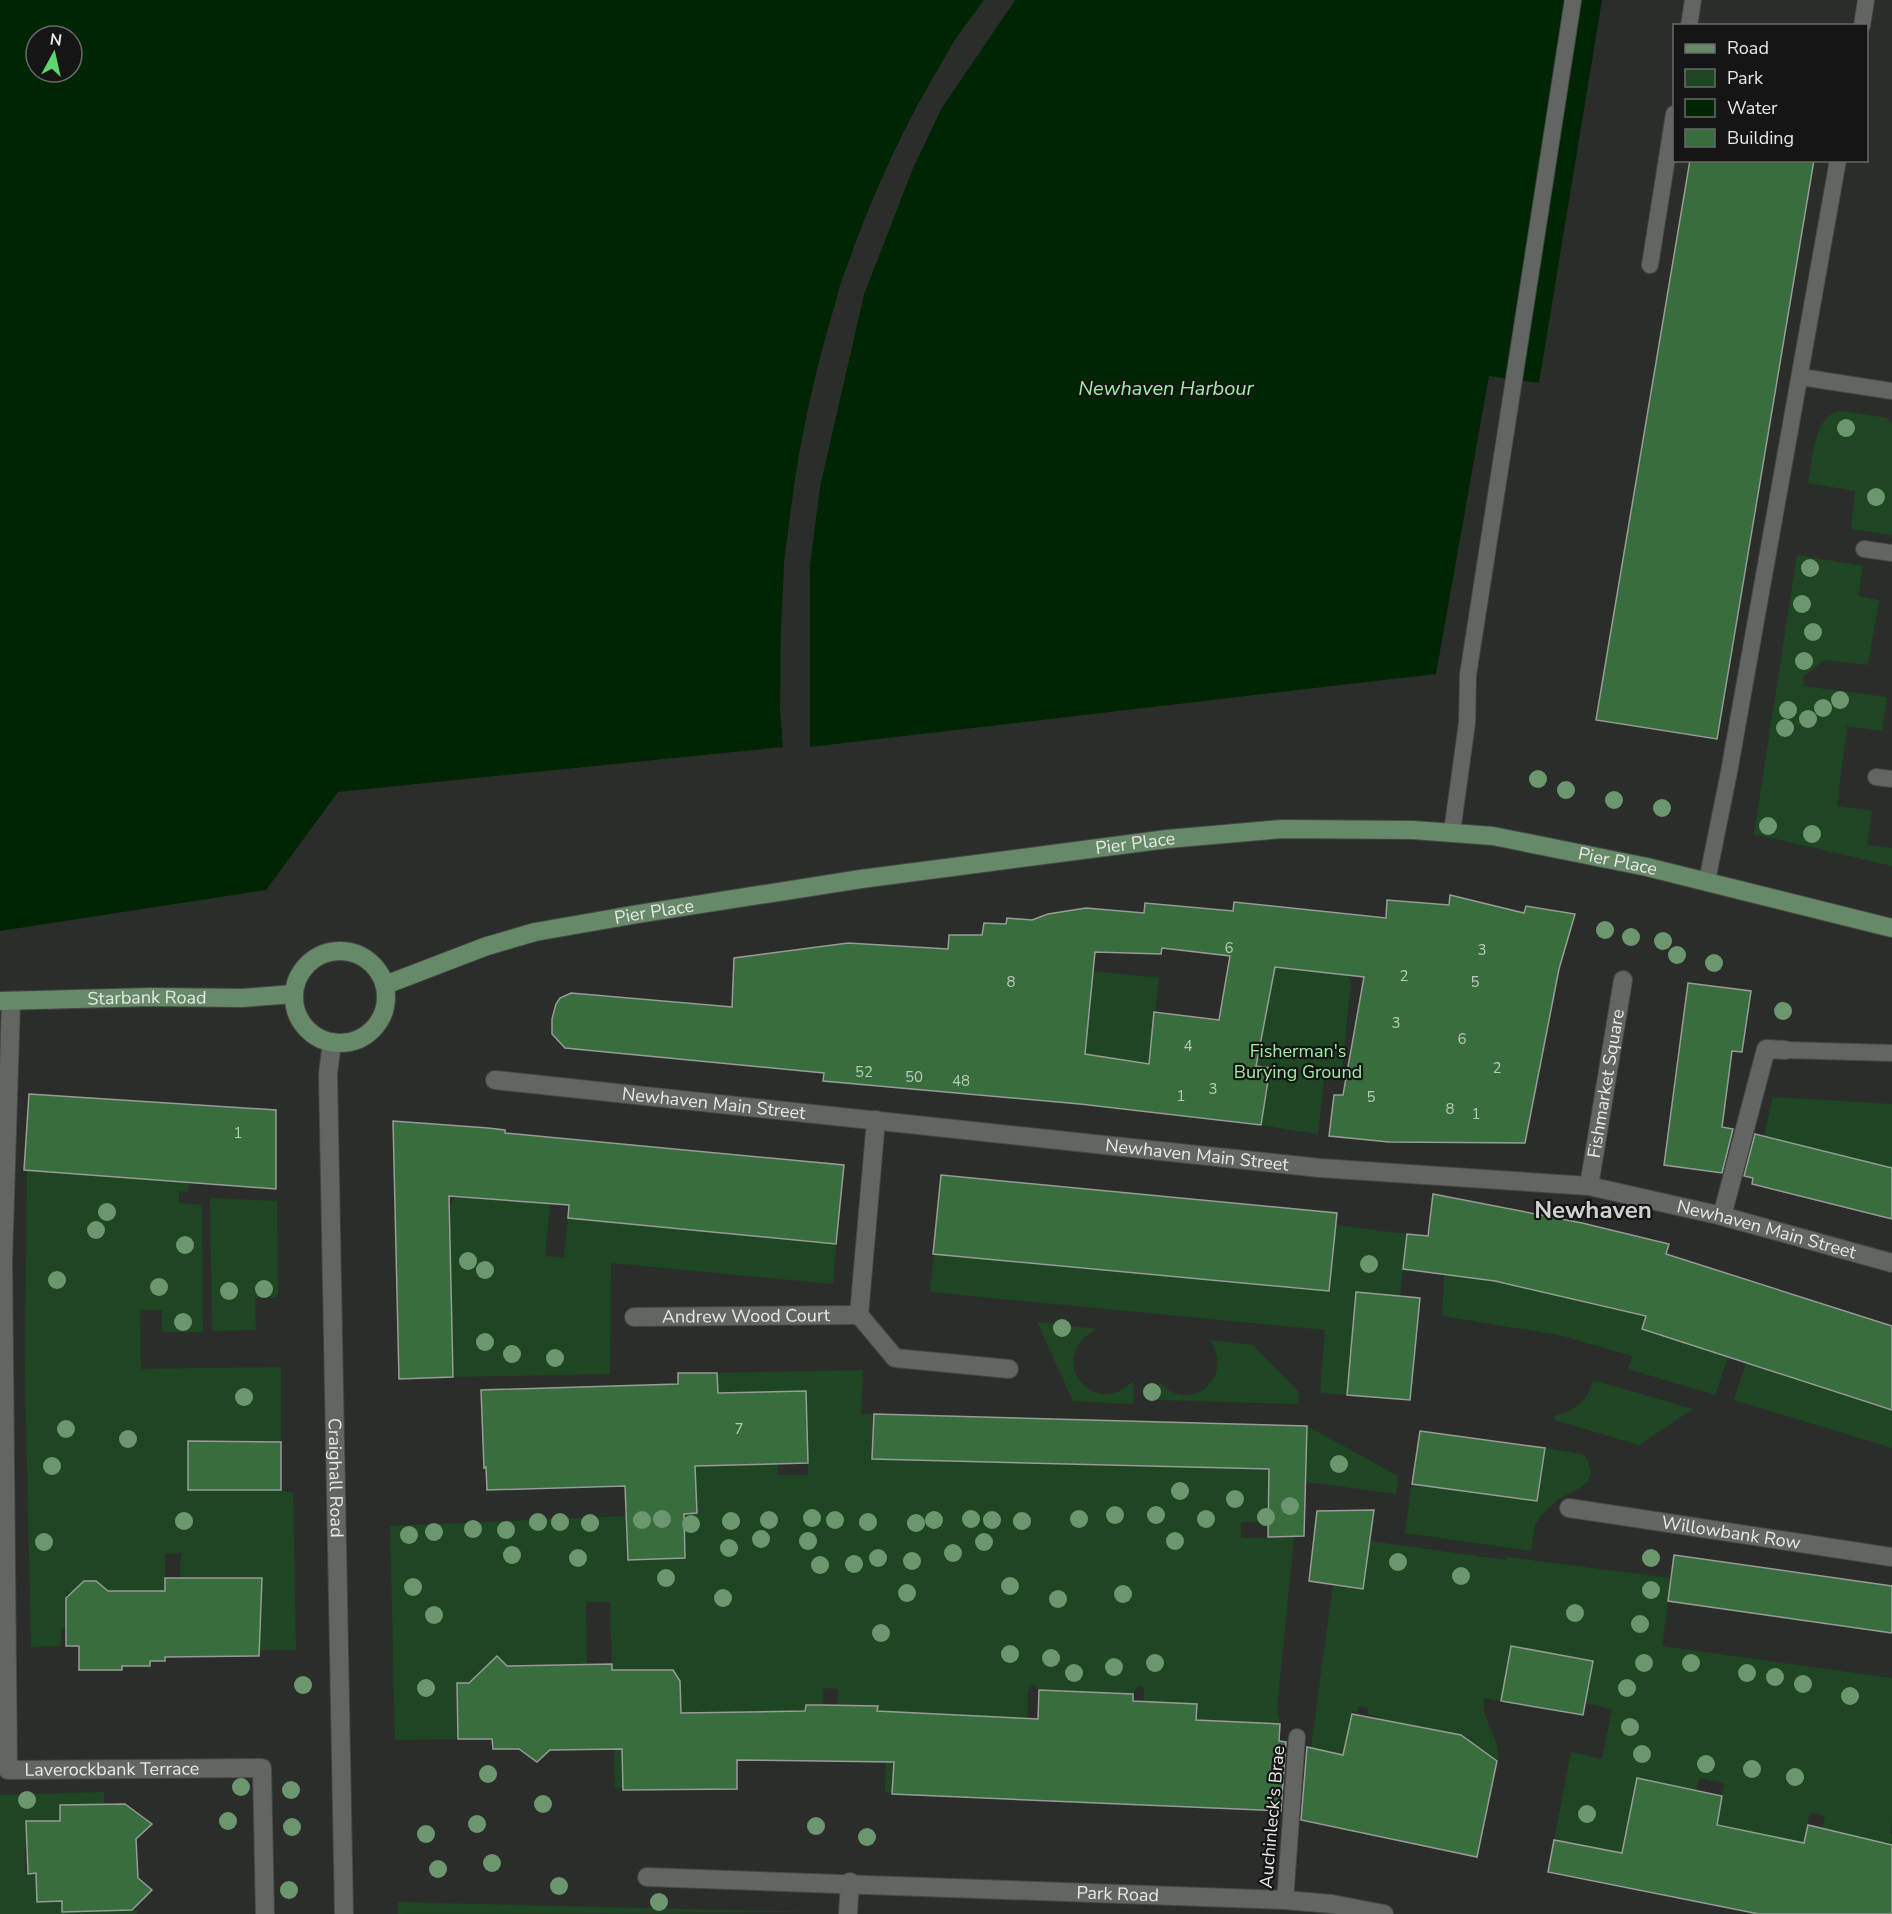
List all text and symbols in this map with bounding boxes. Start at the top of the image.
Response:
north arrow [24,24,84,84]
legend [1673,24,1868,162]
text: N [48,28,63,52]
text: Road [1727,36,1769,60]
text: Park [1727,66,1764,90]
text: Water [1727,96,1778,120]
text: Building [1727,126,1794,150]
water label: Newhaven Harbour [1078,375,1255,402]
street label: Pier Place [1094,826,1176,860]
street label: Pier Place [1576,841,1660,881]
street label: Pier Place [612,893,696,930]
house number: 6 [1224,938,1234,958]
house number: 3 [1477,940,1487,960]
house number: 2 [1399,966,1409,986]
house number: 8 [1006,972,1016,992]
house number: 5 [1470,972,1480,992]
street label: Starbank Road [87,985,207,1011]
street label: Fishmarket Square [1582,1007,1630,1160]
house number: 3 [1391,1013,1401,1033]
house number: 6 [1457,1029,1467,1049]
house number: 4 [1183,1036,1193,1056]
park label: Fisherman's Burying Ground [1234,1039,1362,1084]
house number: 2 [1492,1058,1502,1078]
house number: 52 [855,1062,873,1082]
house number: 50 [905,1067,923,1087]
house number: 48 [952,1071,970,1091]
house number: 3 [1208,1079,1218,1099]
street label: Newhaven Main Street [621,1082,807,1125]
house number: 1 [1176,1086,1186,1106]
house number: 5 [1366,1087,1376,1107]
house number: 8 [1445,1099,1455,1119]
house number: 1 [1471,1104,1481,1124]
house number: 1 [233,1123,243,1143]
street label: Newhaven Main Street [1104,1133,1291,1177]
district label: Newhaven [1534,1194,1652,1226]
street label: Newhaven Main Street [1675,1194,1859,1265]
street label: Andrew Wood Court [662,1303,831,1329]
street label: Craighall Road [323,1418,349,1538]
house number: 7 [734,1419,744,1439]
street label: Willowbank Row [1660,1510,1802,1555]
street label: Auchinleck's Brae [1254,1745,1290,1889]
street label: Laverockbank Terrace [24,1756,199,1782]
street label: Park Road [1076,1880,1159,1907]

